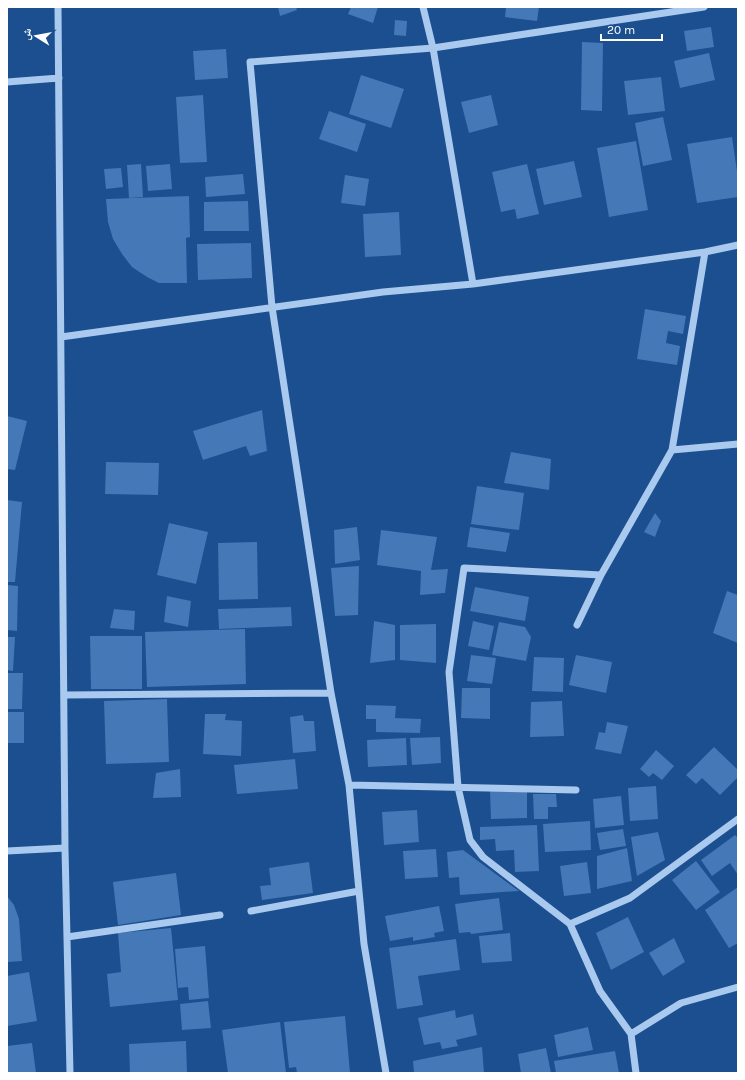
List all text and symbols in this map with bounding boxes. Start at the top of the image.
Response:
north arrow [16,16,56,56]
scale bar [601,16,662,42]
text: 20 m [607,23,635,37]
text: ش [19,27,35,41]

